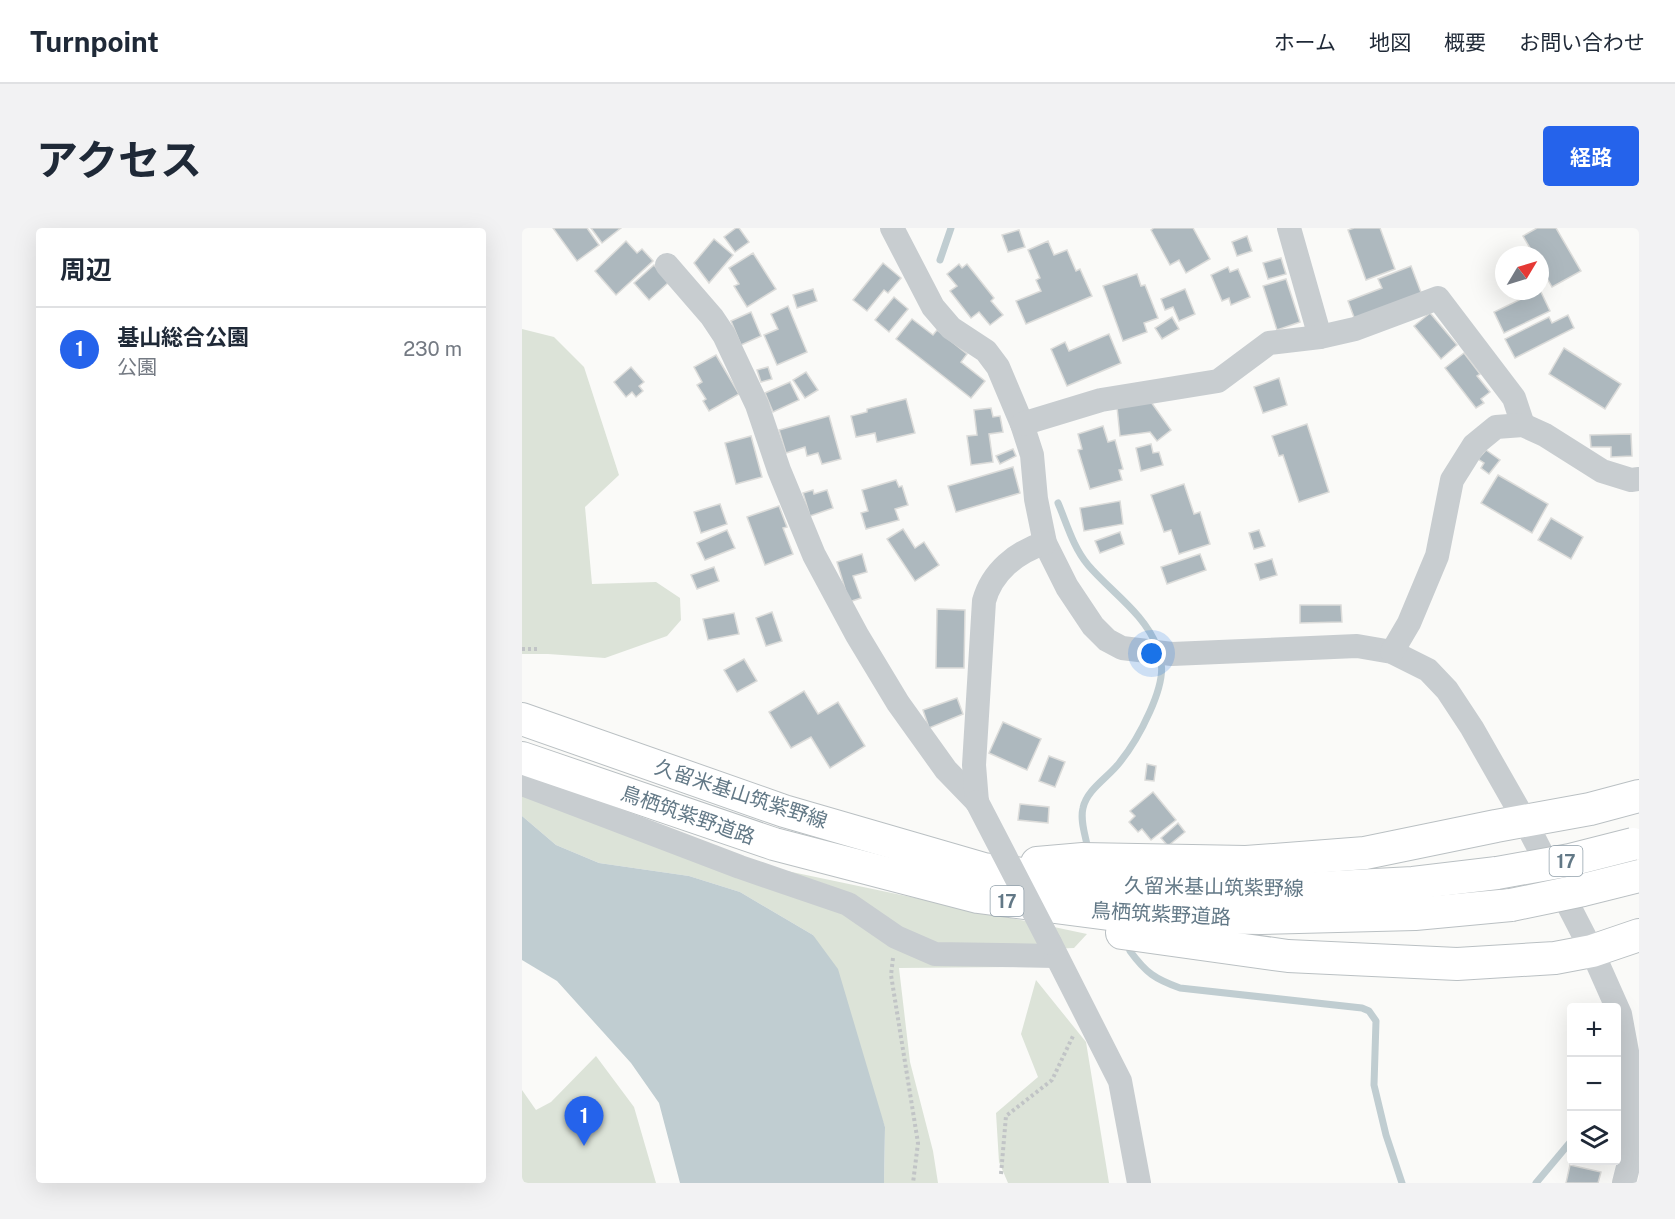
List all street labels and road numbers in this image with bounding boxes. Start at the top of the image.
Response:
street label: 久留米基山筑紫野線 [652,755,830,833]
street label: 鳥栖筑紫野道路 [618,781,758,849]
road number: 17 [1550,846,1582,876]
street label: 久留米基山筑紫野線 [1124,873,1304,901]
road number: 17 [990,886,1024,916]
street label: 鳥栖筑紫野道路 [1090,898,1232,930]

